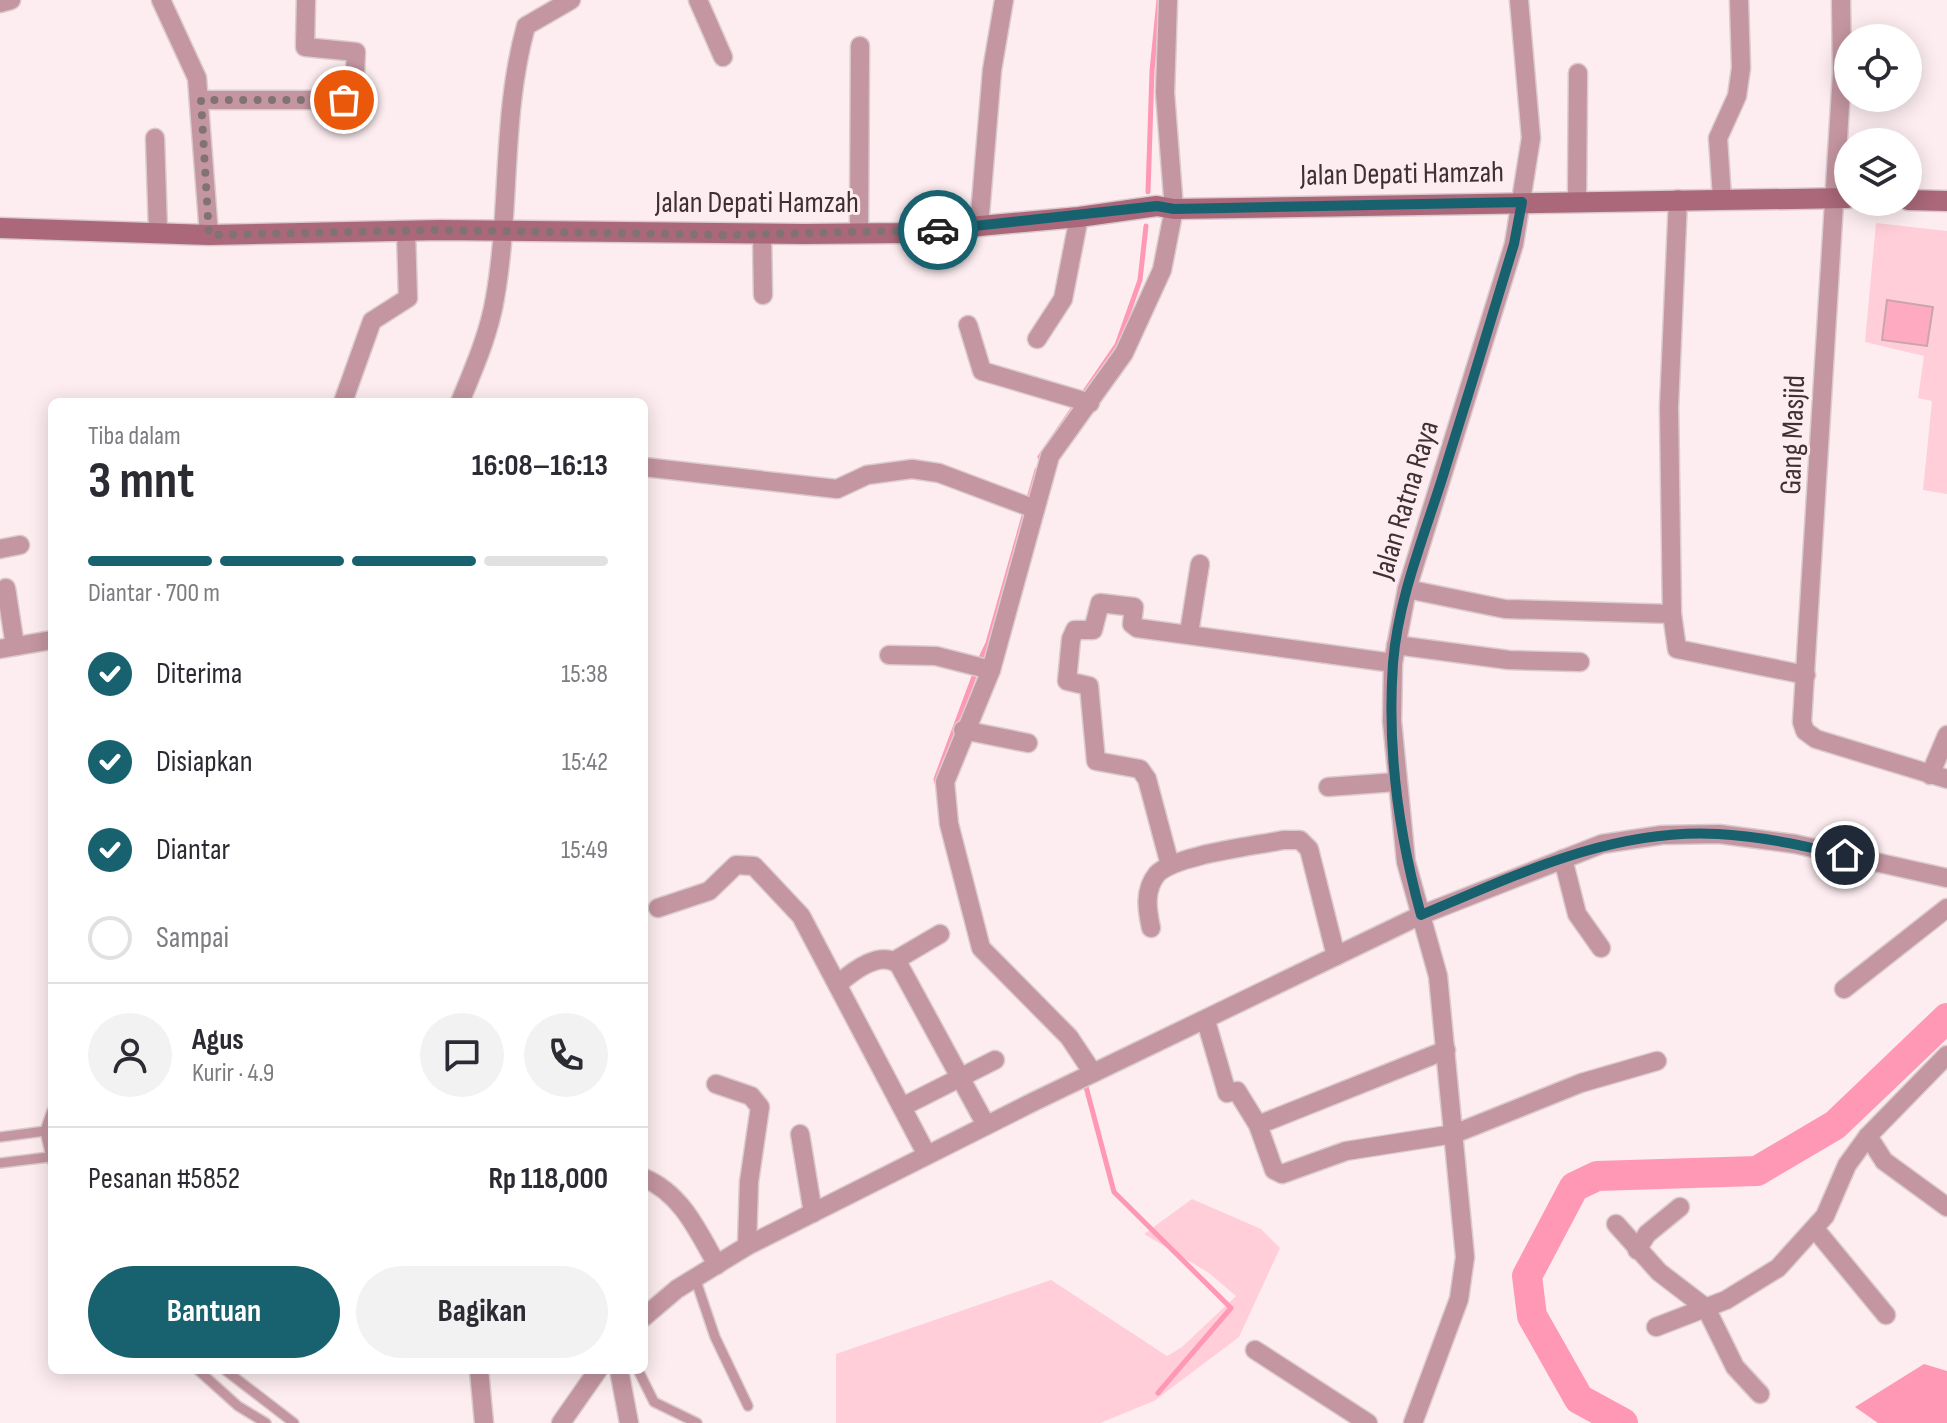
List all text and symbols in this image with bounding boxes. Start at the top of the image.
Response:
map controls [1834,24,1922,216]
button: locate [1834,24,1922,112]
pin [310,66,378,134]
icon: bag [322,78,366,122]
button: layers [1834,128,1922,216]
street label: Jalan Depati Hamzah [1299,154,1504,194]
street label: Jalan Depati Hamzah [654,185,859,221]
courier [898,190,978,270]
icon: car [916,208,960,252]
street label: Gang Masjid [1773,375,1813,495]
street label: Jalan Ratna Raya [1365,417,1447,584]
text: Tiba dalam [88,421,181,452]
text: 16:08–16:13 [472,448,608,484]
text: 3 mnt [88,450,194,513]
text: Diantar · 700 m [88,578,220,609]
icon: check [88,652,132,696]
text: Diterima [156,656,242,692]
text: 15:38 [561,659,608,690]
icon: check [88,740,132,784]
text: Disiapkan [156,744,253,780]
text: 15:42 [562,747,608,778]
pin [1811,821,1879,889]
icon: check [88,828,132,872]
text: Diantar [156,832,230,868]
icon: home [1823,833,1867,877]
text: 15:49 [561,835,608,866]
text: Sampai [156,920,229,956]
button: person [88,1013,172,1097]
button: chat [420,1013,504,1097]
button: phone [524,1013,608,1097]
text: Agus [192,1022,244,1058]
text: Kurir · 4.9 [192,1058,274,1089]
text: Pesanan #5852 [88,1161,240,1197]
text: Rp 118,000 [488,1161,608,1197]
button: Bantuan [88,1266,340,1358]
button: Bagikan [356,1266,608,1358]

